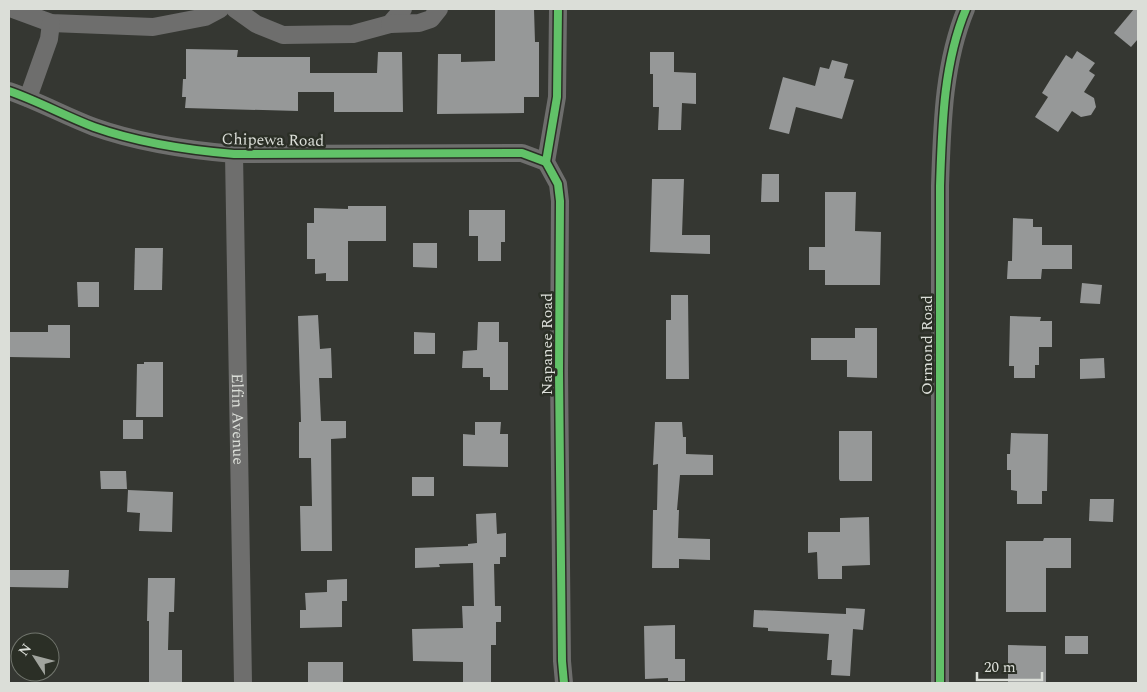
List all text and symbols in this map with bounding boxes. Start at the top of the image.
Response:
street label: Chipewa Road [221,127,325,153]
street label: Napanee Road [535,293,559,395]
street label: Ormond Road [915,295,939,395]
street label: Elfin Avenue [225,373,250,465]
north arrow [10,632,60,682]
text: N [13,639,37,660]
scale bar [977,650,1042,682]
text: 20 m [984,656,1016,679]

